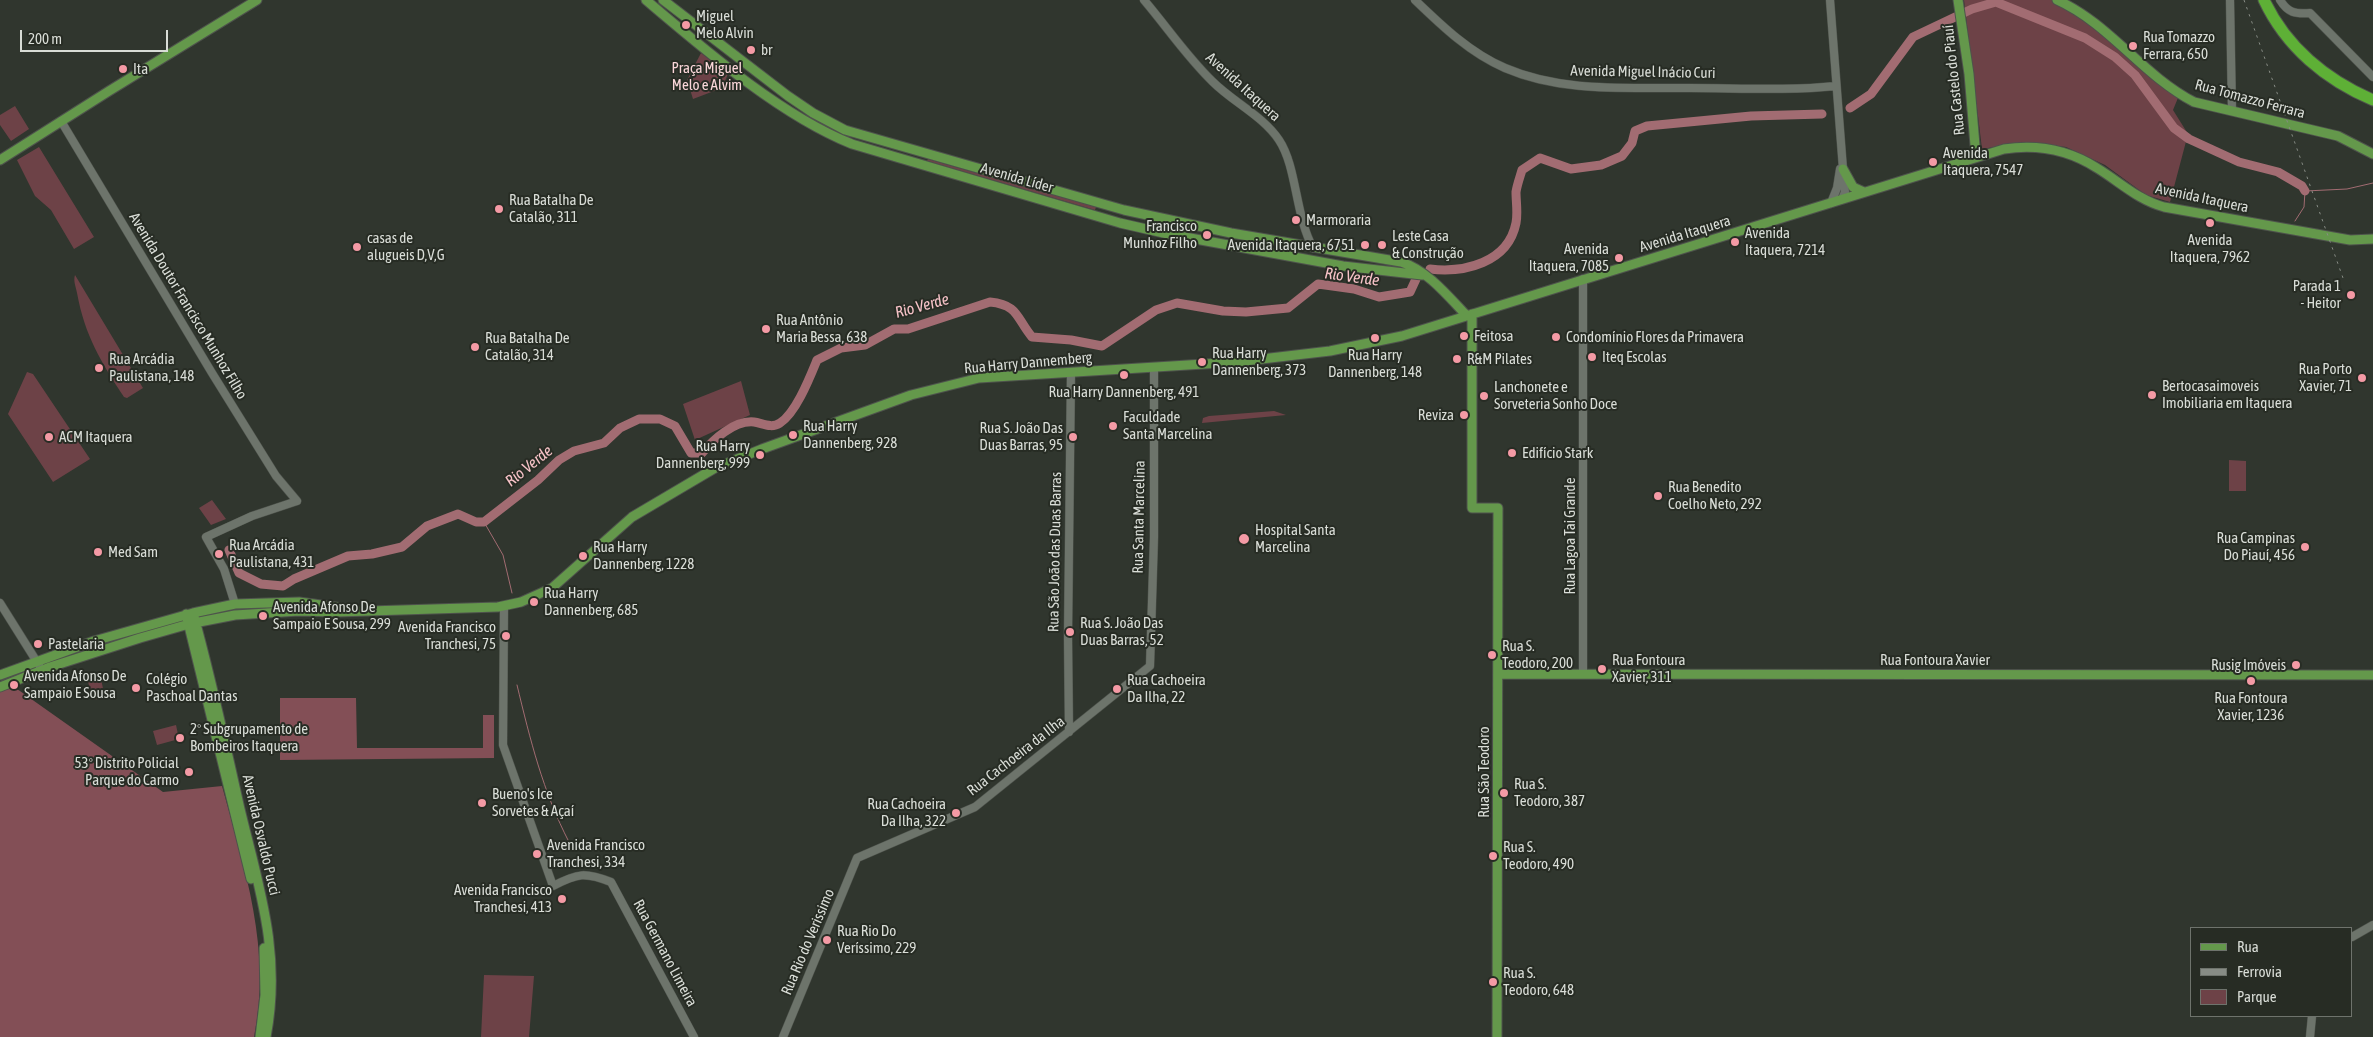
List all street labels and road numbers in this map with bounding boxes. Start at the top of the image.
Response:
street label: Rua Castelo do Piauí [1939,24,1969,136]
street label: Avenida Itaquera [1202,49,1284,125]
street label: Avenida Miguel Inácio Curi [1570,62,1716,82]
street label: Rua Tomazzo Ferrara [2193,76,2307,122]
street label: Avenida Líder [979,159,1055,197]
street label: Avenida Itaquera [2154,179,2250,217]
street label: Avenida Doutor Francisco Munhoz Filho [125,209,251,403]
street label: Avenida Itaquera [1637,212,1733,256]
street label: Rua Harry Dannemberg [963,348,1093,378]
street label: Rua Santa Marcelina [1129,460,1149,574]
street label: Rua São João das Duas Barras [1045,472,1065,632]
street label: Rua Lagoa Tai Grande [1561,477,1579,595]
street label: Rua Fontoura Xavier [1880,651,1990,669]
street label: Rua Cachoeira da Ilha [964,712,1068,800]
street label: Rua São Teodoro [1475,726,1493,818]
street label: Avenida Osvaldo Pucci [238,773,284,897]
street label: Rua Rio do Verissimo [778,886,838,998]
street label: Rua Germano Limeira [629,896,701,1010]

